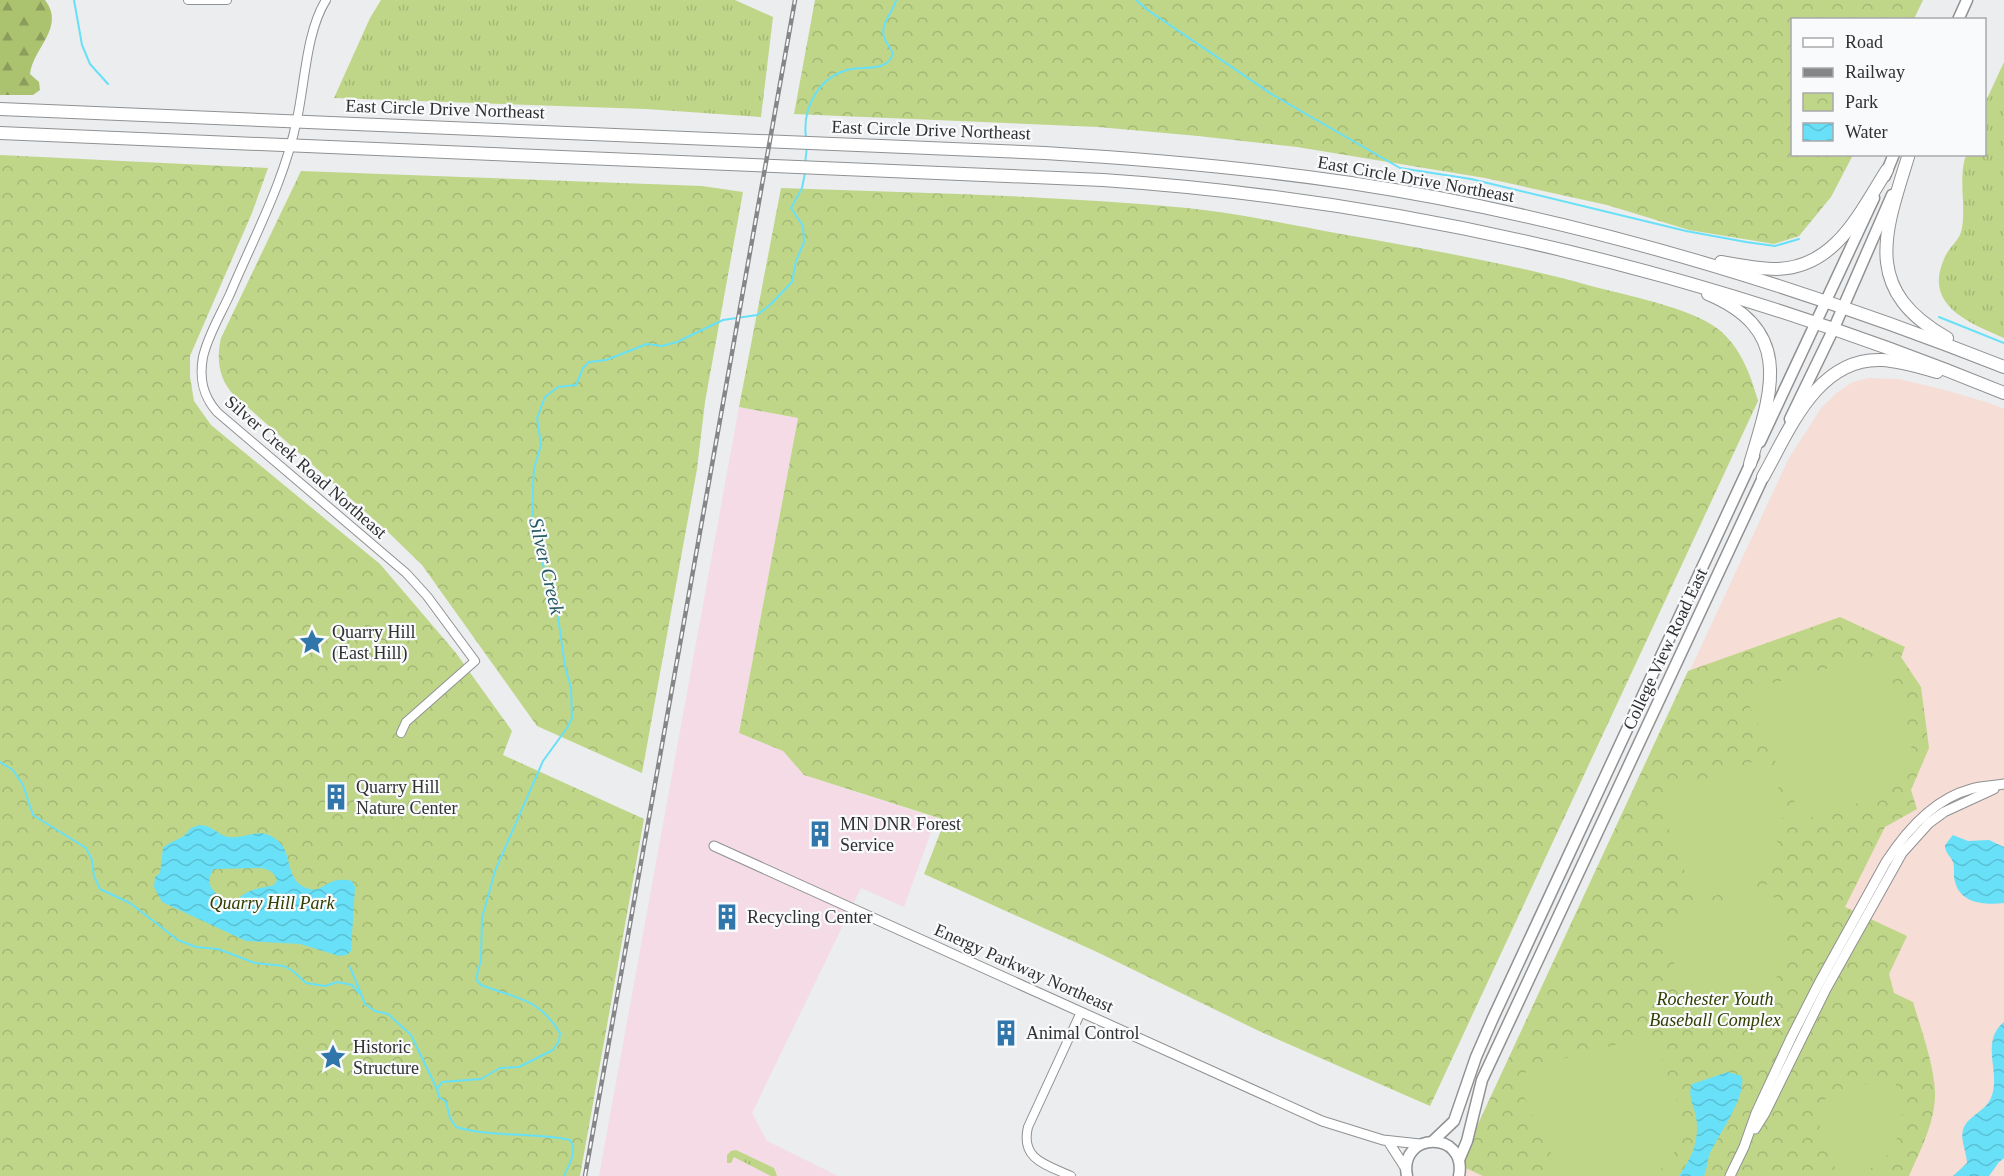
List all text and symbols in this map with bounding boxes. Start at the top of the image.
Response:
legend [1791,18,1986,156]
text: Road [1845,32,1883,52]
text: Railway [1845,62,1905,82]
text: Park [1845,92,1878,112]
street label: East Circle Drive Northeast [345,96,545,122]
street label: East Circle Drive Northeast [831,117,1031,143]
text: Water [1845,122,1888,142]
street label: East Circle Drive Northeast [1316,152,1516,206]
street label: Silver Creek Road Northeast [221,391,391,543]
water label: Silver Creek [525,515,569,618]
street label: College View Road East [1619,565,1711,733]
place label: Quarry Hill (East Hill) [332,622,415,664]
place icon: Quarry Hill (East Hill) [297,627,327,657]
place label: Quarry Hill Nature Center [356,777,457,818]
building icon: Quarry Hill Nature Center [321,782,351,812]
place label: MN DNR Forest Service [840,814,961,855]
building icon: MN DNR Forest Service [805,819,835,849]
park label: Quarry Hill Park [210,893,336,913]
building icon: Recycling Center [712,902,742,932]
place label: Recycling Center [747,907,872,927]
street label: Energy Parkway Northeast [931,919,1117,1017]
park label: Rochester Youth Baseball Complex [1649,989,1781,1030]
building icon: Animal Control [991,1018,1021,1048]
place label: Animal Control [1026,1023,1140,1043]
place label: Historic Structure [353,1037,419,1078]
place icon: Historic Structure [318,1042,348,1072]

